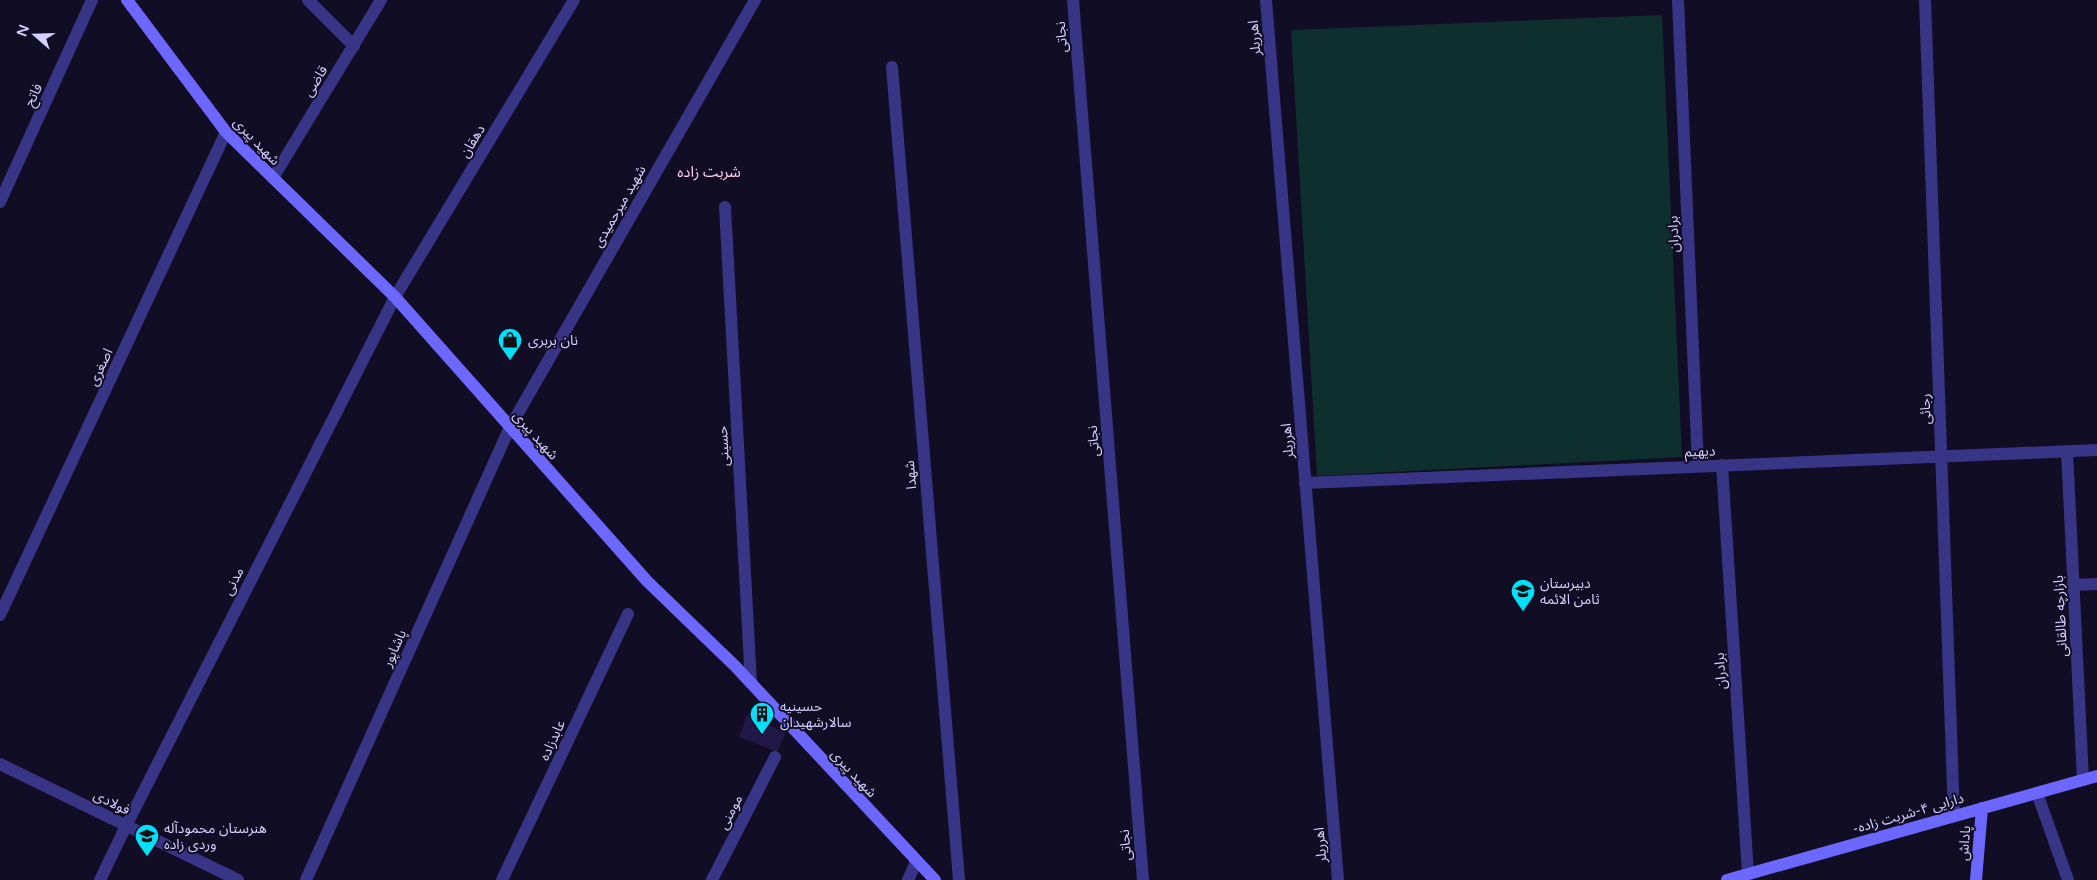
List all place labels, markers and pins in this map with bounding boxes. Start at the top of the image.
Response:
shop icon: نان بربری [497,327,523,361]
place label: نان بربری [528,332,578,349]
place label: دبیرستان ثامن الائمه [1540,575,1600,608]
school or university icon: دبیرستان ثامن الائمه [1510,578,1536,612]
place label: حسینیه سالارشهیدان [780,698,852,731]
building icon: حسینیه سالارشهیدان [749,701,775,735]
place label: هنرستان محمودآله وردی زاده [164,820,267,853]
school or university icon: هنرستان محمودآله وردی زاده [134,823,160,857]

